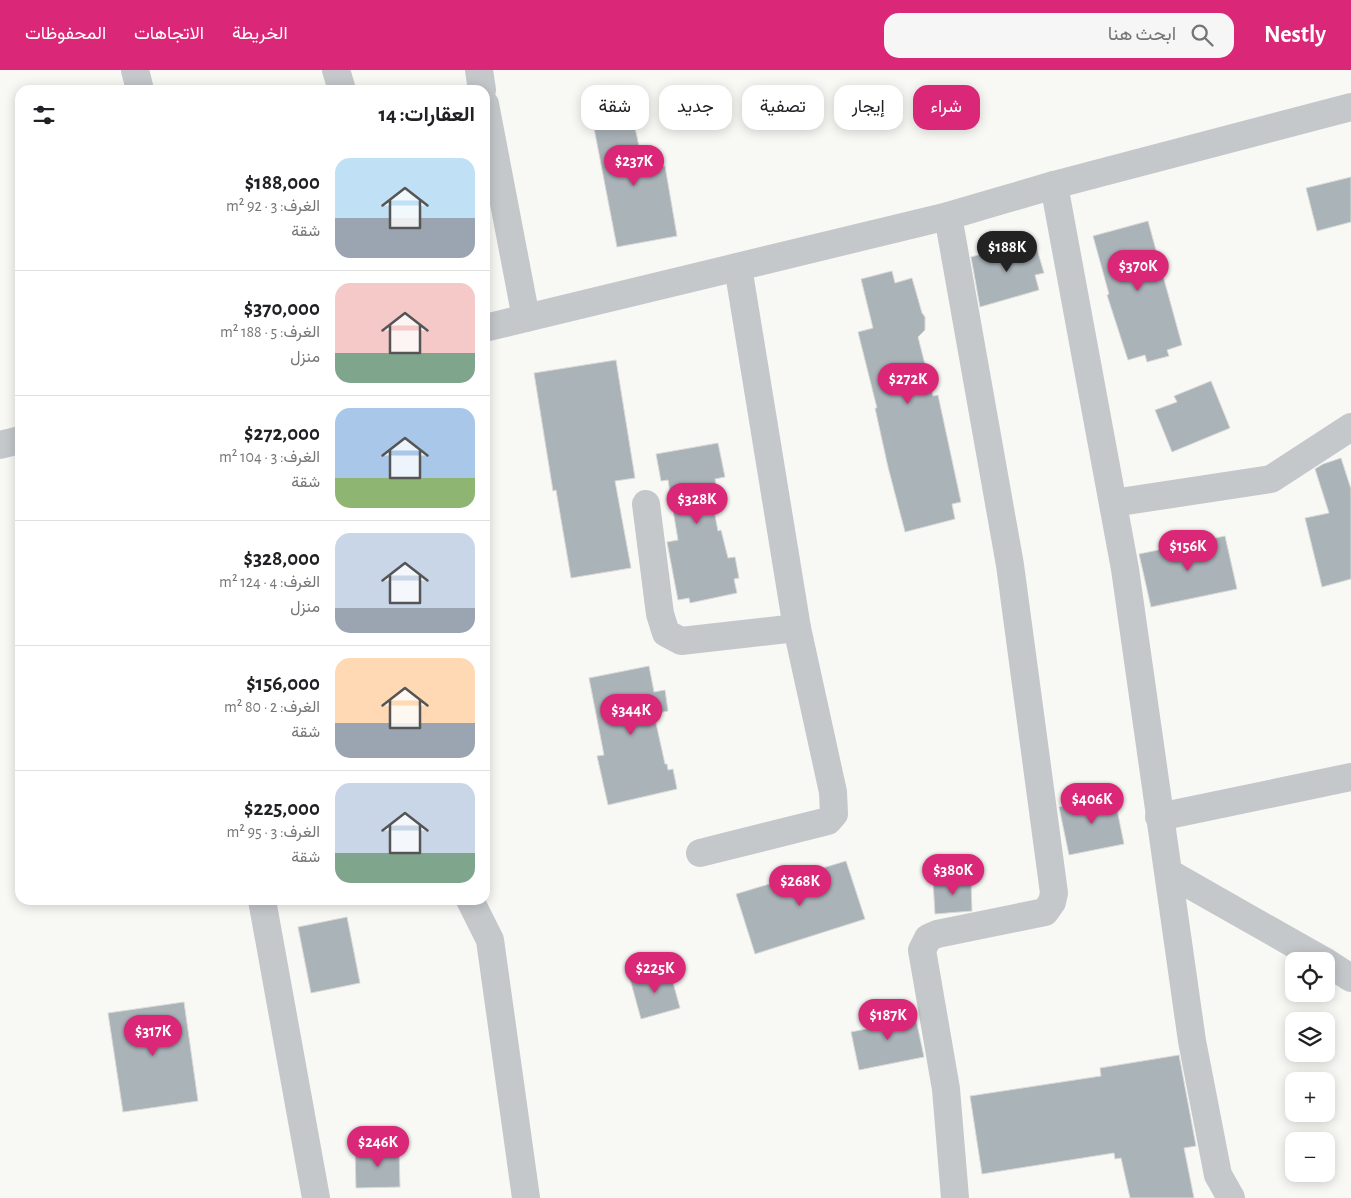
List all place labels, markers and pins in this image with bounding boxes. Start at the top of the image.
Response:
pin: $237K [599,144,669,187]
pin: $188K [972,230,1042,273]
pin: $370K [1103,250,1173,292]
pin: $272K [873,362,943,405]
pin: $328K [662,482,732,525]
pin: $156K [1153,530,1223,572]
pin: $344K [596,694,666,736]
pin: $406K [1057,782,1127,825]
pin: $380K [918,854,988,896]
pin: $268K [765,864,835,907]
pin: $225K [620,952,690,994]
pin: $187K [853,998,923,1041]
pin: $317K [118,1014,188,1057]
pin: $246K [343,1126,413,1168]

